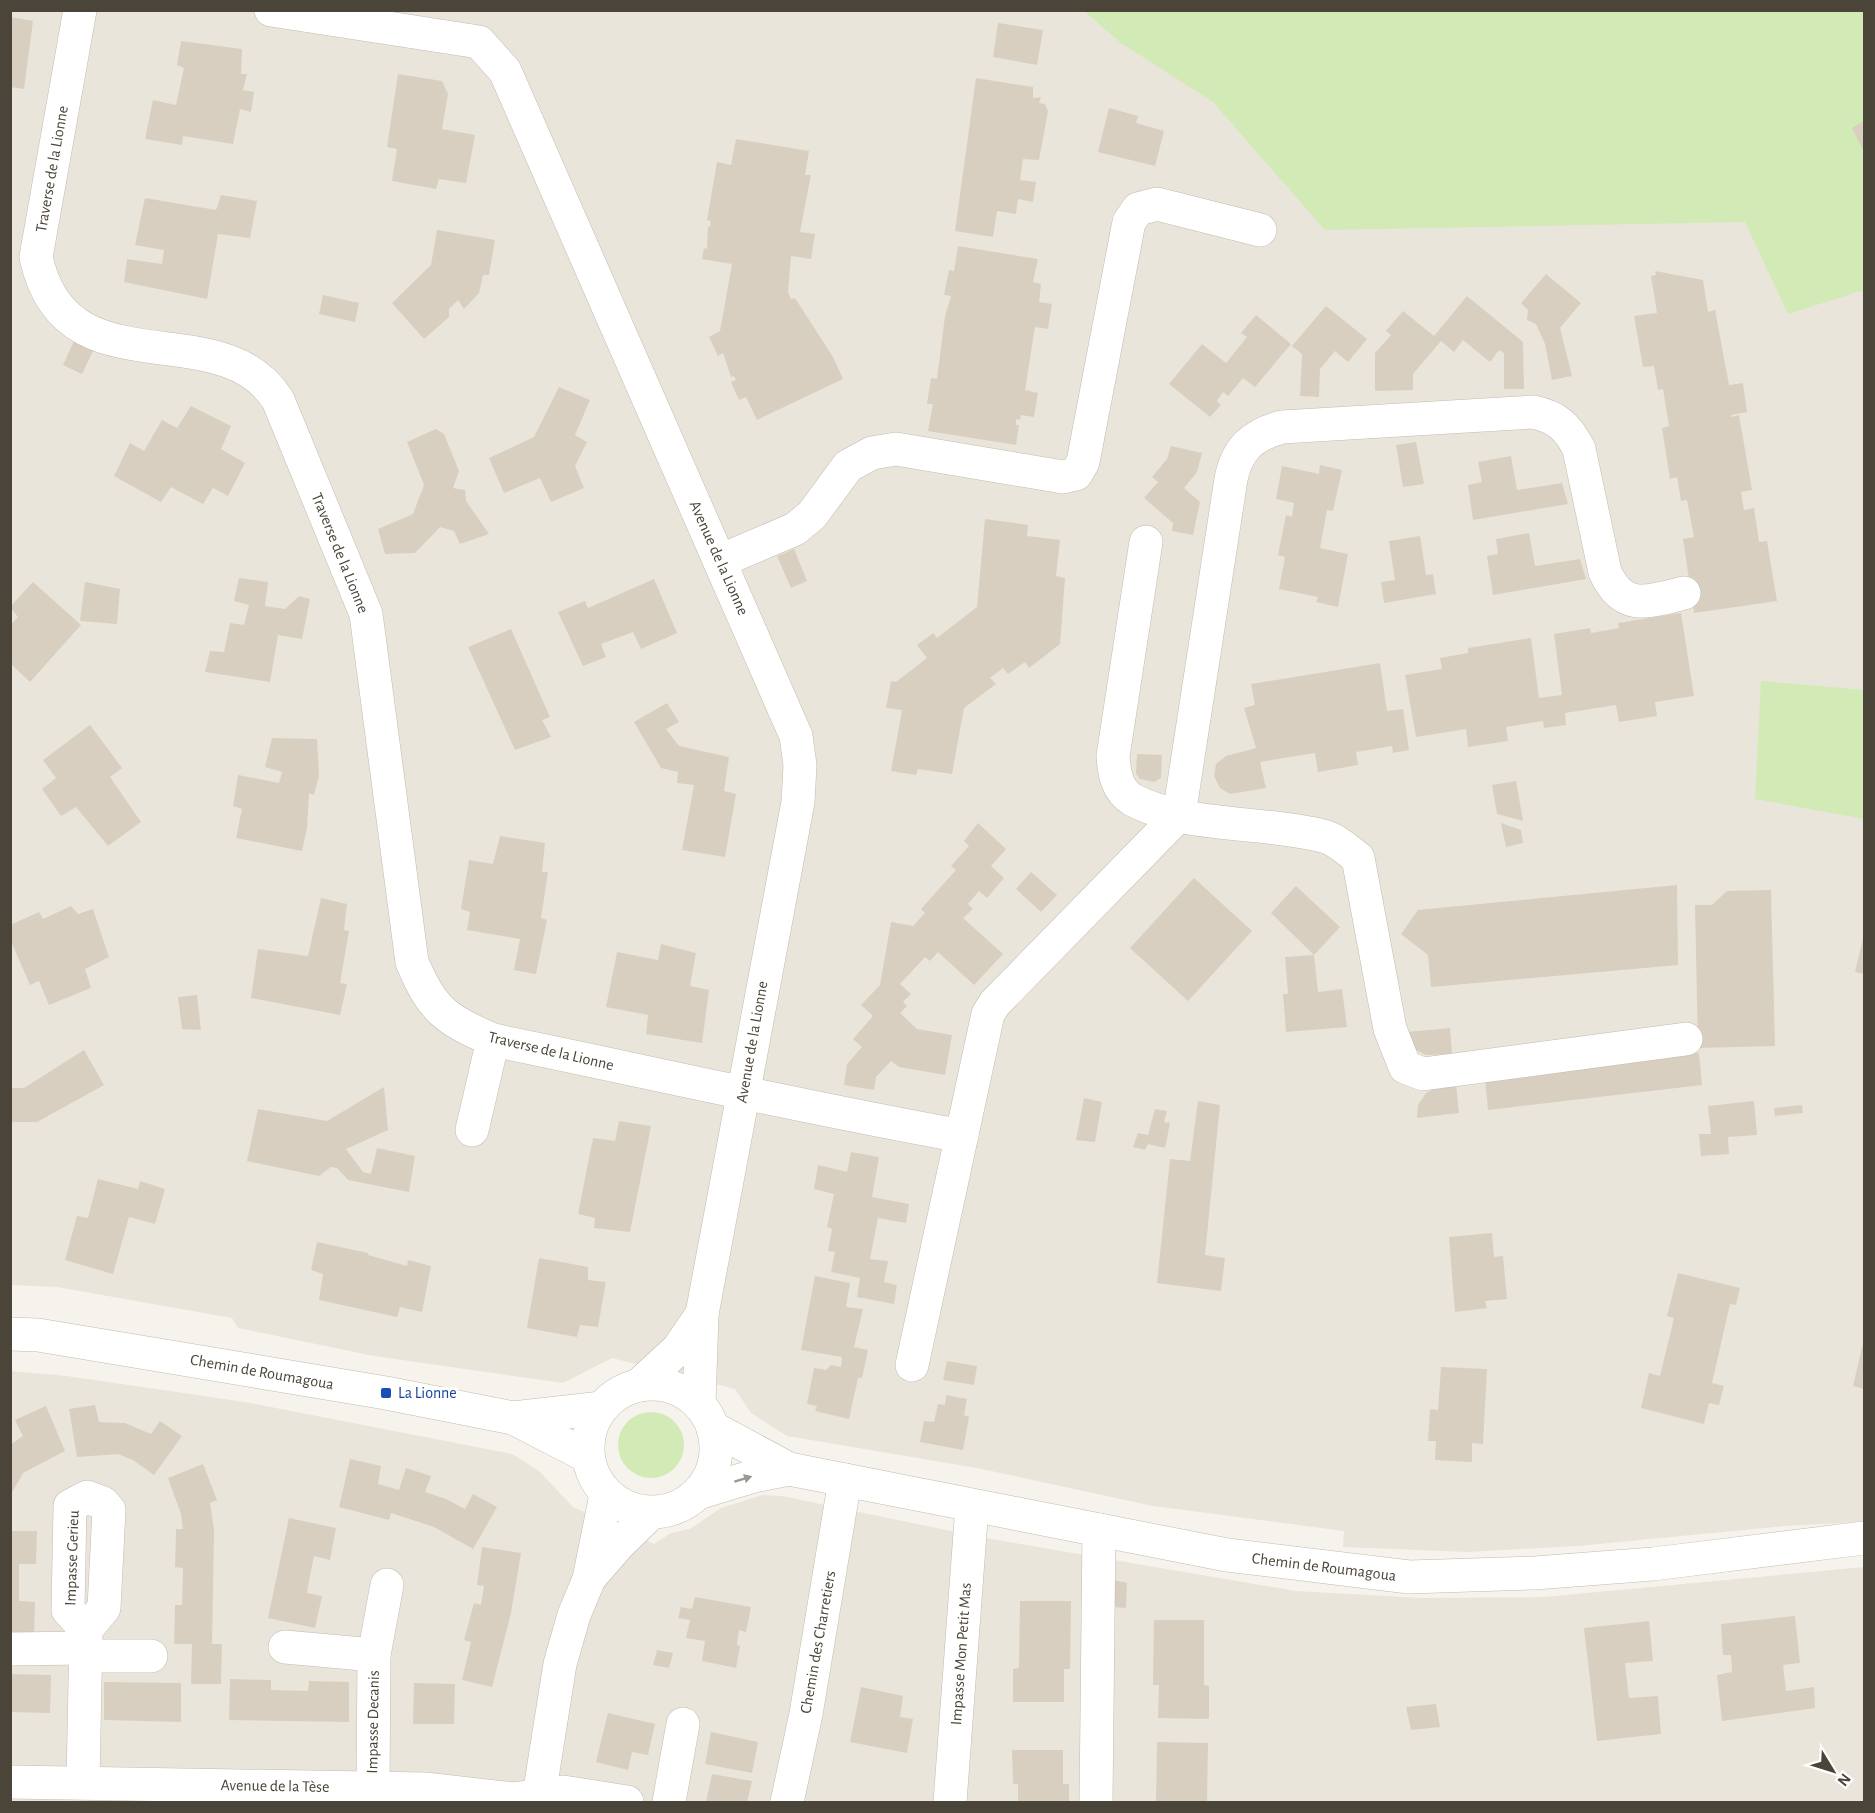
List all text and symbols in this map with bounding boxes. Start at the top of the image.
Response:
street label: Traverse de la Lionne [33,104,71,234]
street label: Traverse de la Lionne [309,491,371,615]
street label: Avenue de la Lionne [687,498,751,618]
street label: Avenue de la Lionne [733,980,771,1104]
street label: Traverse de la Lionne [487,1029,615,1073]
street label: Chemin de Roumagoua [189,1351,335,1393]
place label: La Lionne [398,1385,457,1401]
marker: La Lionne [379,1386,393,1400]
one-way arrow [734,1474,752,1483]
street label: Impasse Gerieu [62,1510,82,1606]
street label: Chemin de Roumagoua [1251,1550,1397,1584]
street label: Chemin des Charretiers [798,1569,838,1715]
street label: Impasse Mon Petit Mas [948,1582,974,1726]
street label: Impasse Decanis [364,1670,382,1774]
north arrow [1803,1741,1863,1801]
text: N [1834,1770,1854,1789]
street label: Avenue de la Tèse [220,1777,330,1795]

